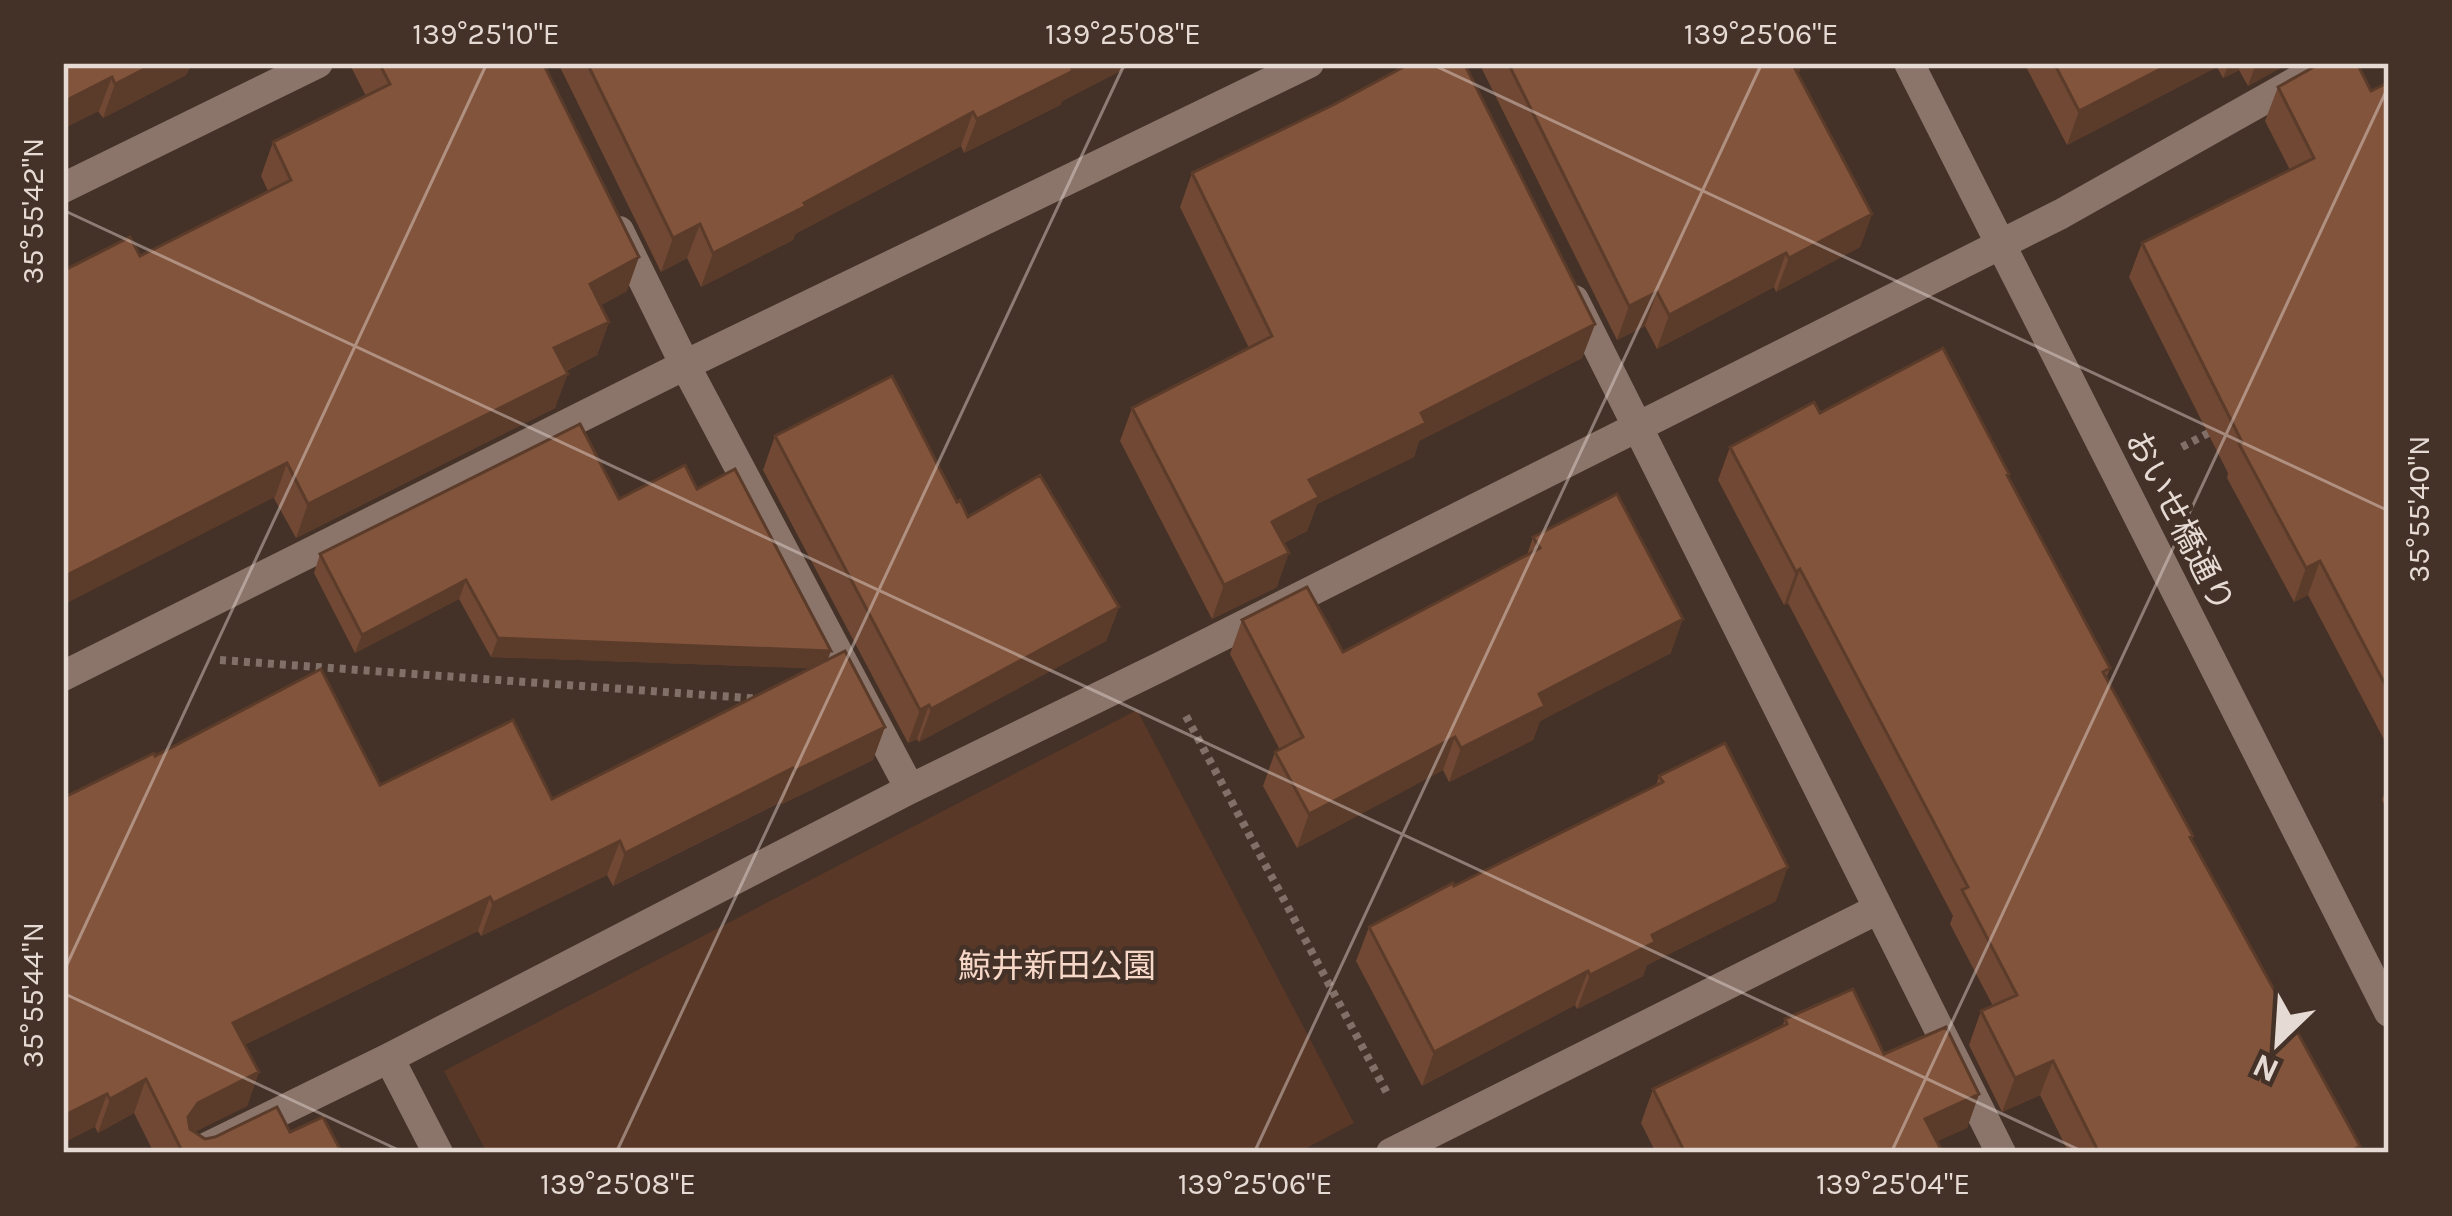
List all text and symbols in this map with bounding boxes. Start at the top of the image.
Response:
text: 139°25'10"E [412,16,560,52]
text: 139°25'08"E [1045,16,1201,52]
text: 139°25'06"E [1684,16,1838,52]
text: 35°55'42"N [15,138,51,284]
street label: おいせ橋通り [2118,425,2242,618]
text: 35°55'40"N [2401,435,2437,583]
text: 35°55'44"N [15,922,51,1068]
park label: 鯨井新田公園 [958,947,1156,985]
north arrow [2218,982,2338,1102]
text: N [2247,1046,2285,1091]
text: 139°25'08"E [540,1166,696,1202]
text: 139°25'06"E [1178,1166,1332,1202]
text: 139°25'04"E [1816,1166,1970,1202]

